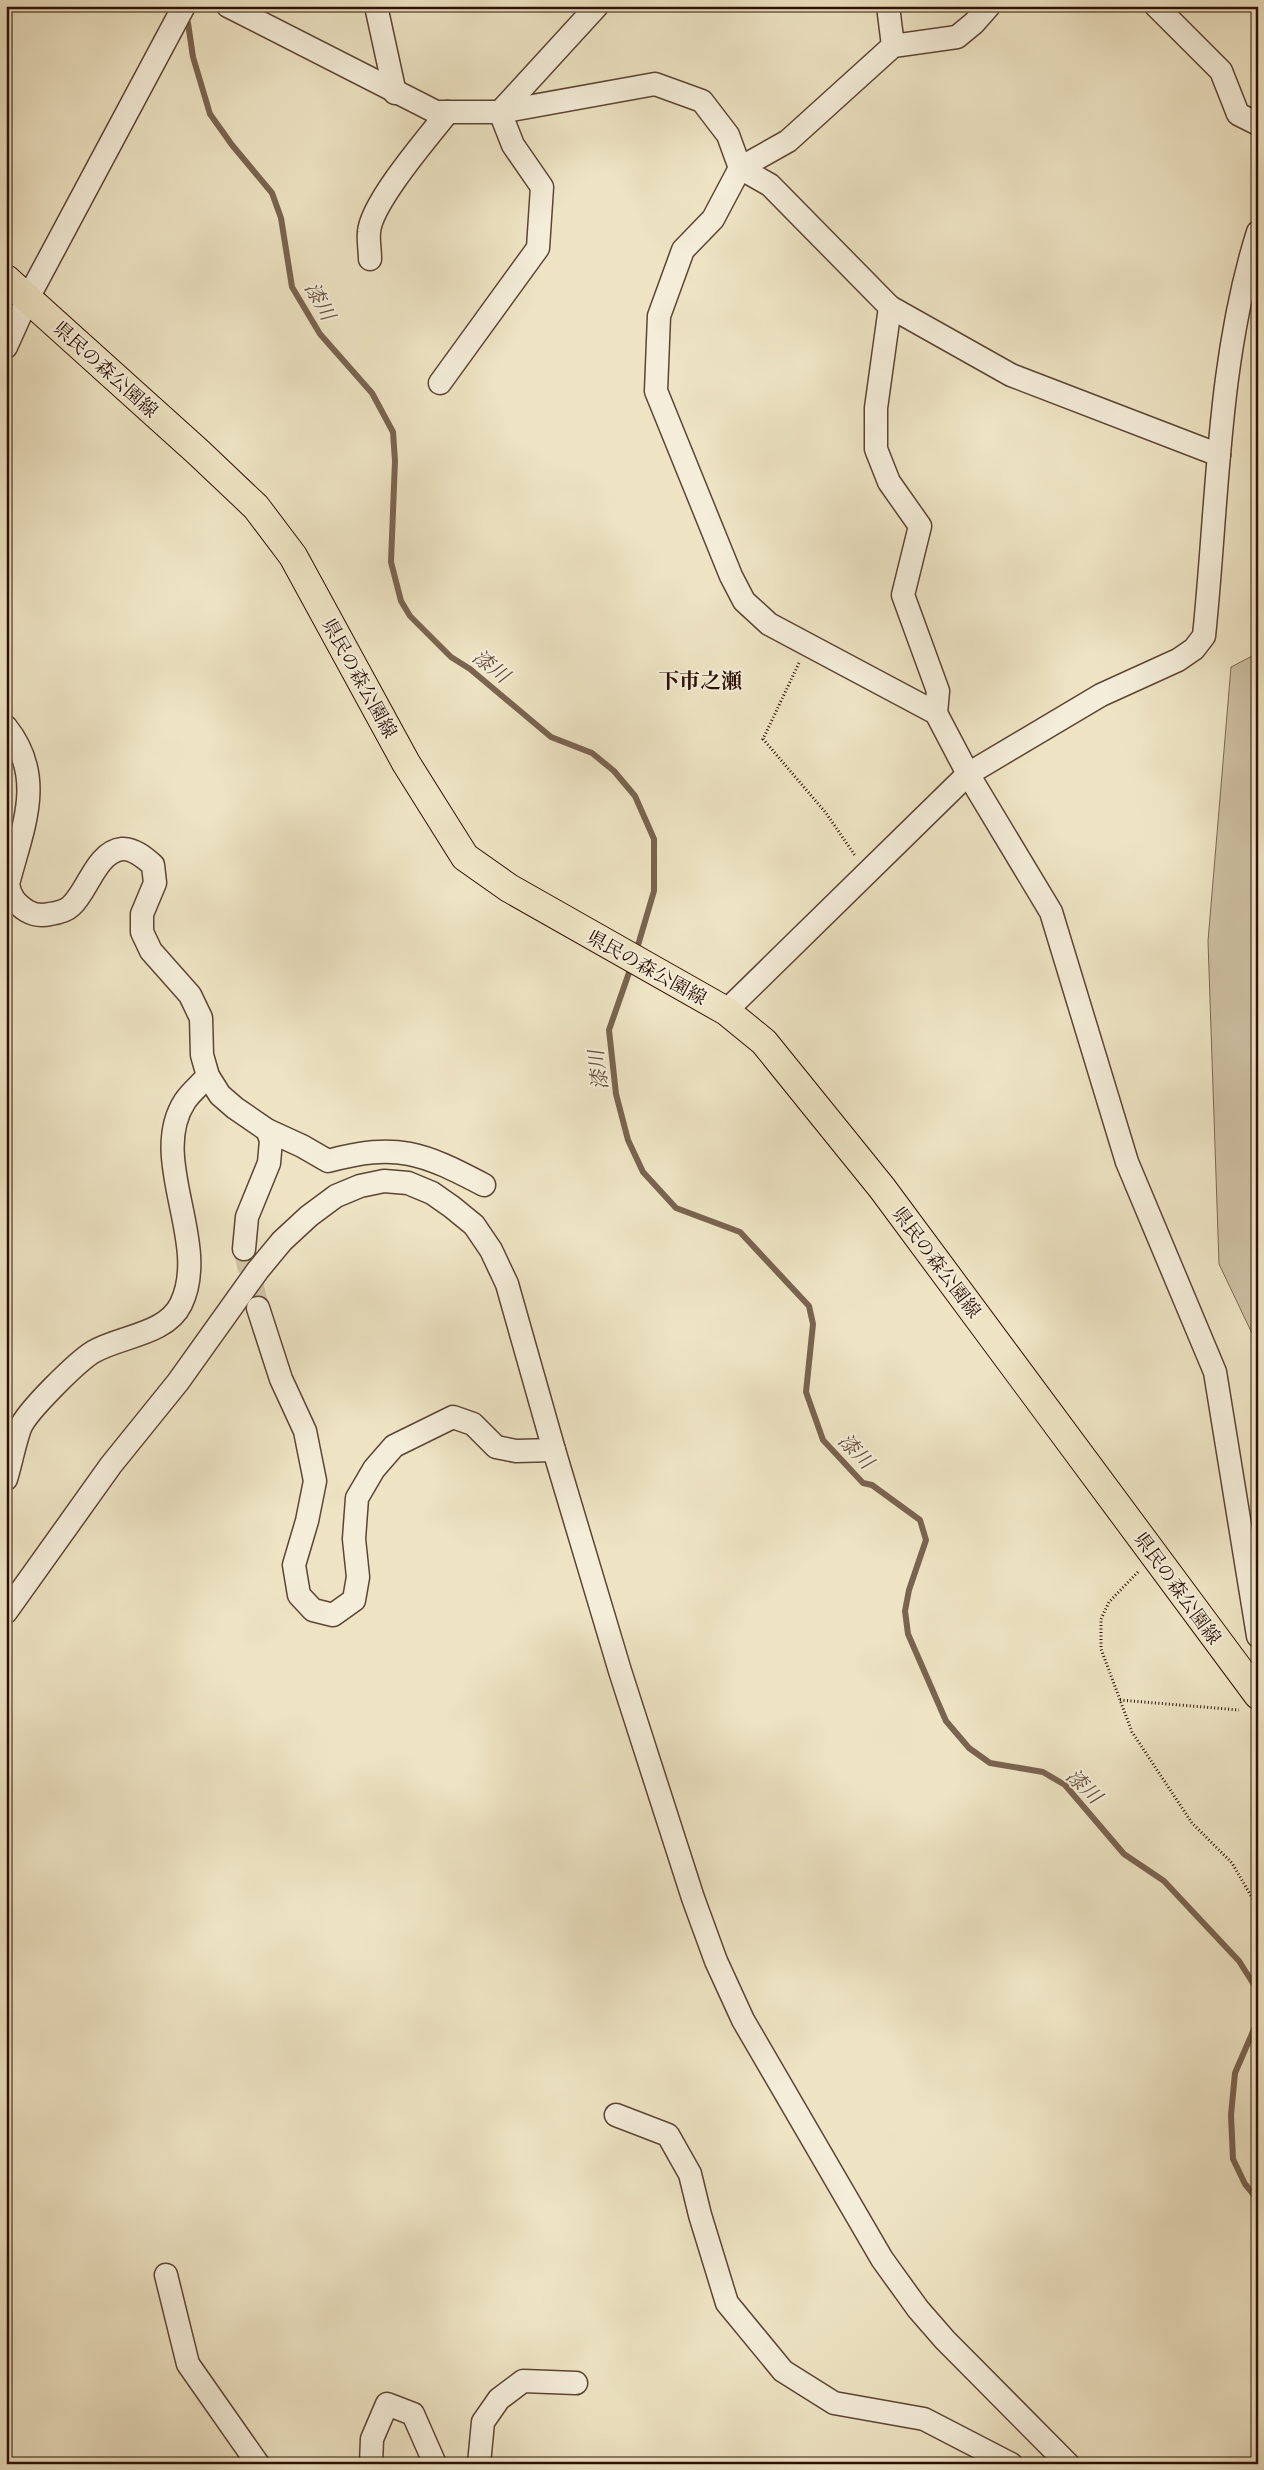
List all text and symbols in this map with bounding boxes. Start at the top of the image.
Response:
water label: 漆川 [298,277,342,327]
street label: 県民の森公園線 [47,316,163,424]
street label: 県民の森公園線 [316,614,403,743]
water label: 漆川 [467,643,516,691]
district label: 下市之瀬 [658,667,742,695]
street label: 県民の森公園線 [582,924,711,1011]
water label: 漆川 [582,1046,614,1091]
street label: 県民の森公園線 [886,1202,987,1324]
water label: 漆川 [832,1428,881,1477]
street label: 県民の森公園線 [1128,1527,1227,1650]
water label: 漆川 [1060,1763,1109,1811]

